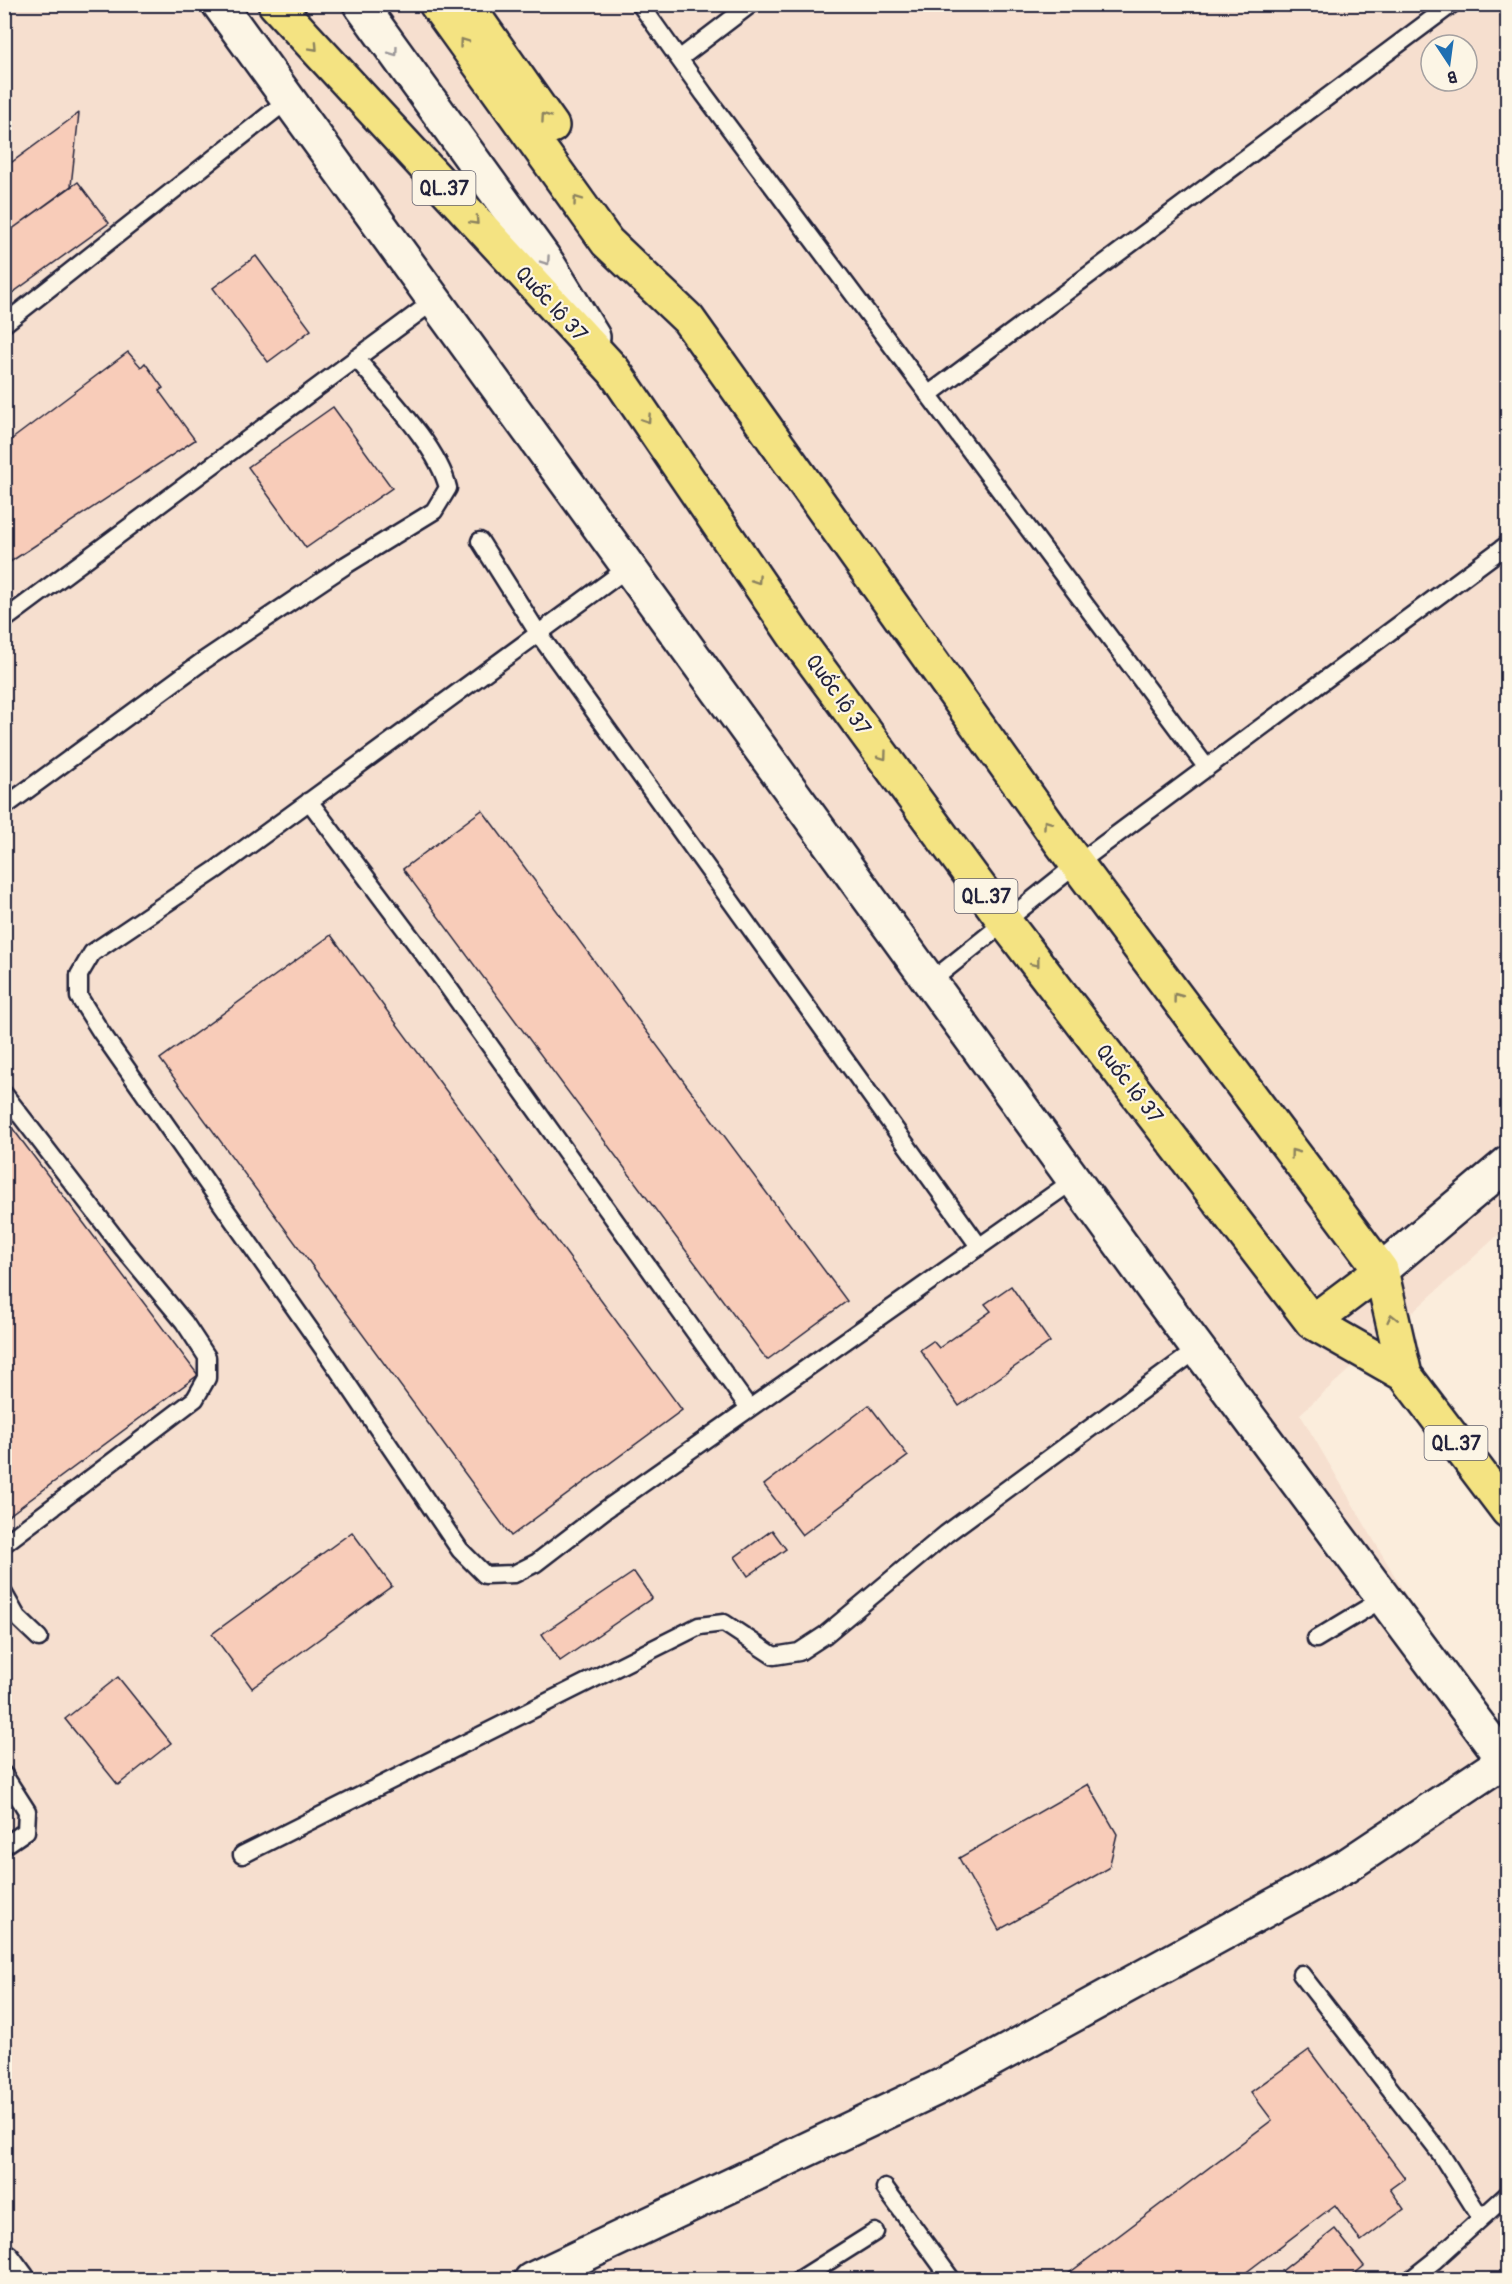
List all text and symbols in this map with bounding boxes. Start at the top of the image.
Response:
north arrow [1419,33,1479,93]
one-way arrow [459,37,470,48]
one-way arrow [307,40,318,51]
one-way arrow [387,45,398,56]
text: B [1445,66,1459,87]
one-way arrow [541,112,552,123]
road number: QL.37 [412,171,476,205]
one-way arrow [573,196,584,207]
one-way arrow [468,215,479,225]
one-way arrow [539,254,550,265]
street label: Quốc lộ 37 [509,260,593,348]
one-way arrow [639,413,650,424]
one-way arrow [750,574,761,585]
street label: Quốc lộ 37 [799,649,877,741]
one-way arrow [875,749,886,760]
one-way arrow [1043,820,1054,831]
road number: QL.37 [954,879,1018,913]
one-way arrow [1029,956,1040,967]
one-way arrow [1173,993,1184,1004]
street label: Quốc lộ 37 [1089,1039,1169,1129]
one-way arrow [1290,1149,1301,1160]
one-way arrow [1386,1313,1399,1323]
road number: QL.37 [1424,1426,1488,1460]

